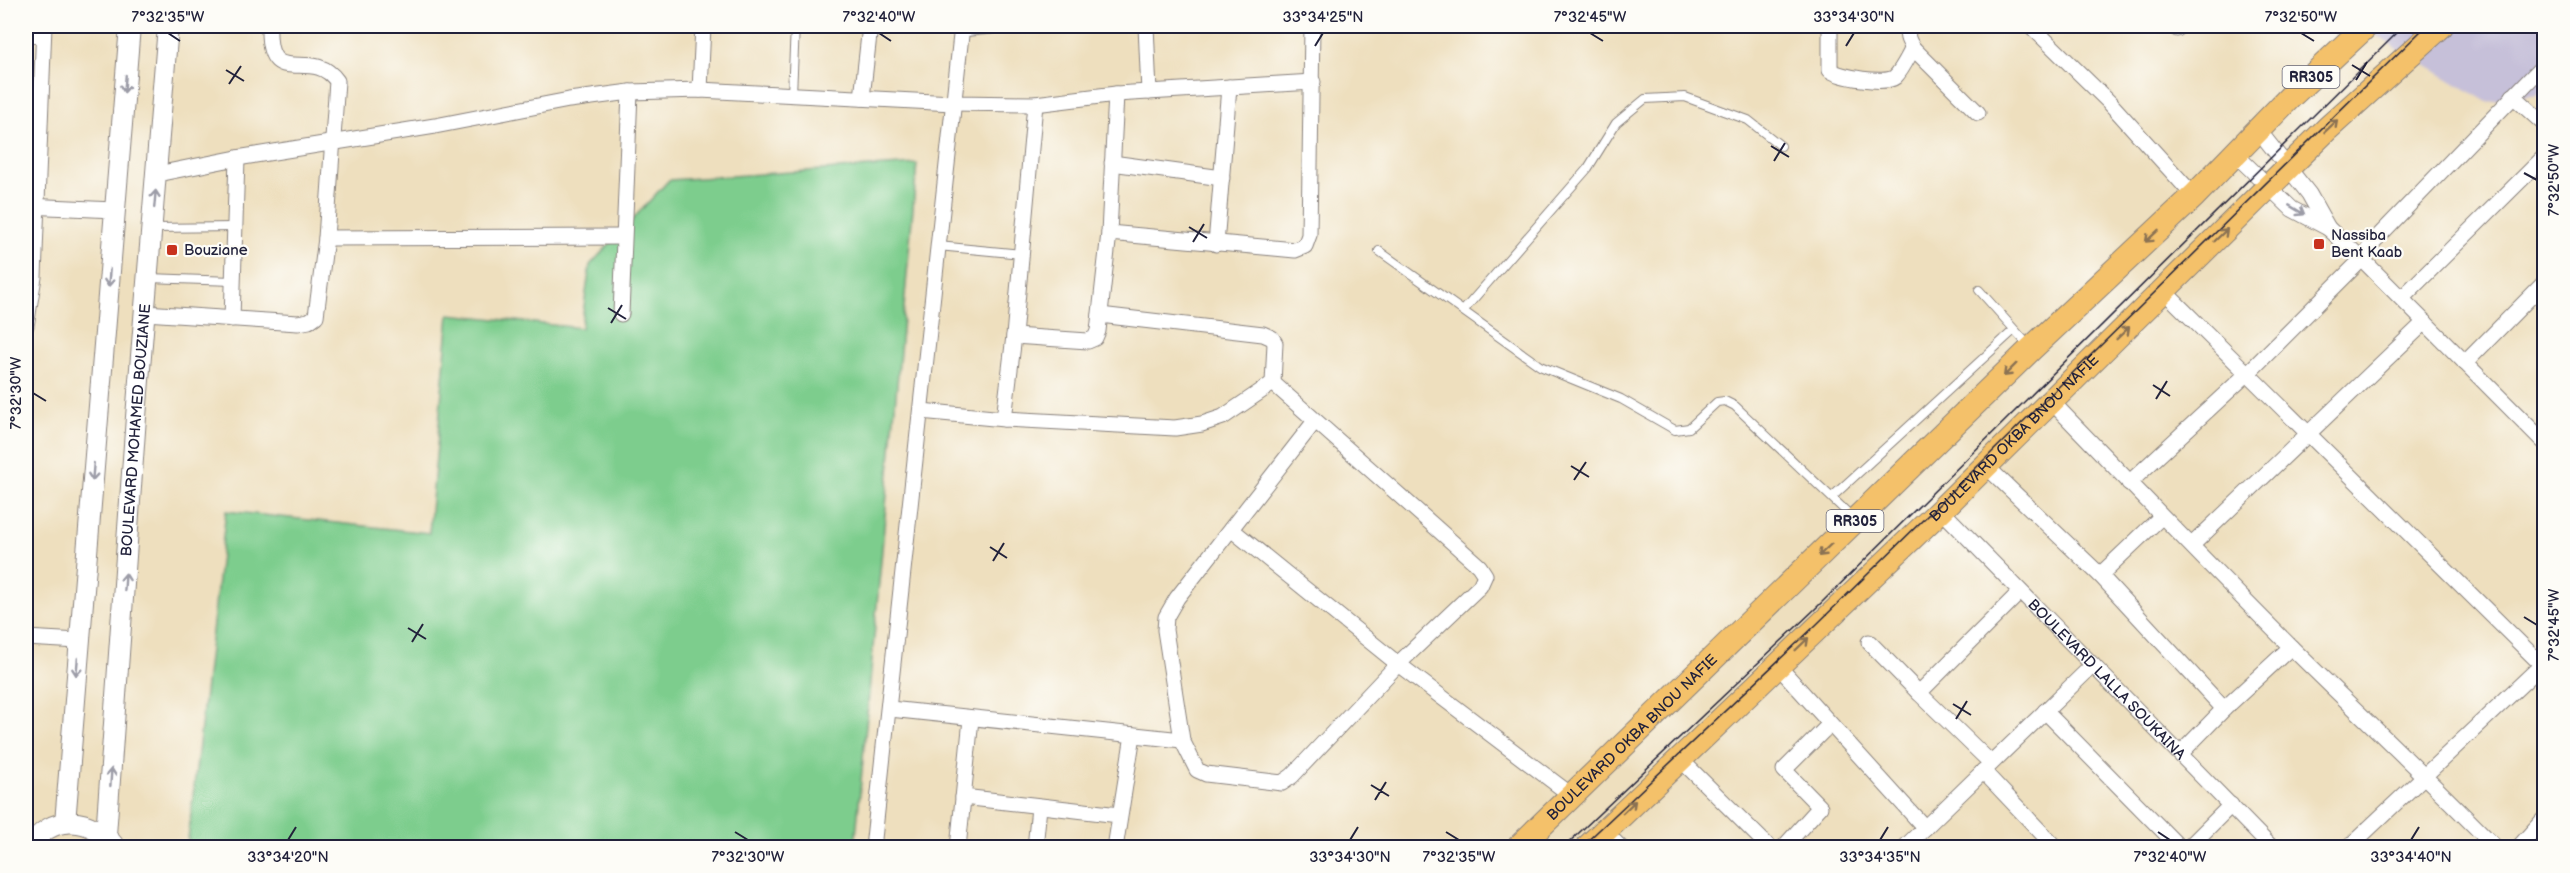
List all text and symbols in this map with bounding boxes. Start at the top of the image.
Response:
text: 7°32'35"W [132,8,205,27]
text: 7°32'40"W [843,8,916,27]
text: 33°34'25"N [1282,8,1364,27]
text: 7°32'45"W [1554,8,1627,27]
text: 33°34'30"N [1813,8,1895,27]
text: 7°32'50"W [2265,8,2338,27]
road number: RR305 [2282,66,2340,88]
one-way arrow [119,73,130,93]
one-way arrow [2324,119,2339,133]
text: 7°32'50"W [2545,143,2564,216]
one-way arrow [149,190,160,210]
one-way arrow [2288,205,2305,217]
place label: Nassiba Bent Kaab [2331,226,2403,262]
one-way arrow [2213,228,2228,243]
one-way arrow [2144,229,2159,243]
marker: Nassiba Bent Kaab [2312,237,2326,251]
place label: Bouziane [184,241,248,260]
marker: Bouziane [165,243,179,257]
one-way arrow [103,268,114,288]
street label: BOULEVARD MOHAMED BOUZIANE [117,303,155,557]
one-way arrow [2115,326,2130,340]
street label: BOULEVARD OKBA BNOU NAFIE [1925,350,2103,526]
text: 7°32'30"W [7,356,26,430]
one-way arrow [2002,362,2017,377]
one-way arrow [87,462,98,482]
road number: RR305 [1826,510,1884,532]
one-way arrow [1817,543,1832,557]
one-way arrow [120,573,131,593]
text: 7°32'45"W [2545,588,2564,661]
street label: BOULEVARD LALLA SOUKAINA [2024,595,2190,764]
one-way arrow [1794,637,1809,652]
street label: BOULEVARD OKBA BNOU NAFIE [1543,650,1721,824]
one-way arrow [71,656,82,676]
one-way arrow [106,767,117,787]
one-way arrow [1622,800,1637,814]
text: 33°34'20"N [247,848,329,867]
text: 7°32'30"W [711,848,785,867]
text: 33°34'30"N [1309,848,1391,867]
text: 7°32'35"W [1423,848,1496,867]
text: 33°34'35"N [1839,848,1921,867]
text: 7°32'40"W [2134,848,2207,867]
text: 33°34'40"N [2370,848,2452,867]

